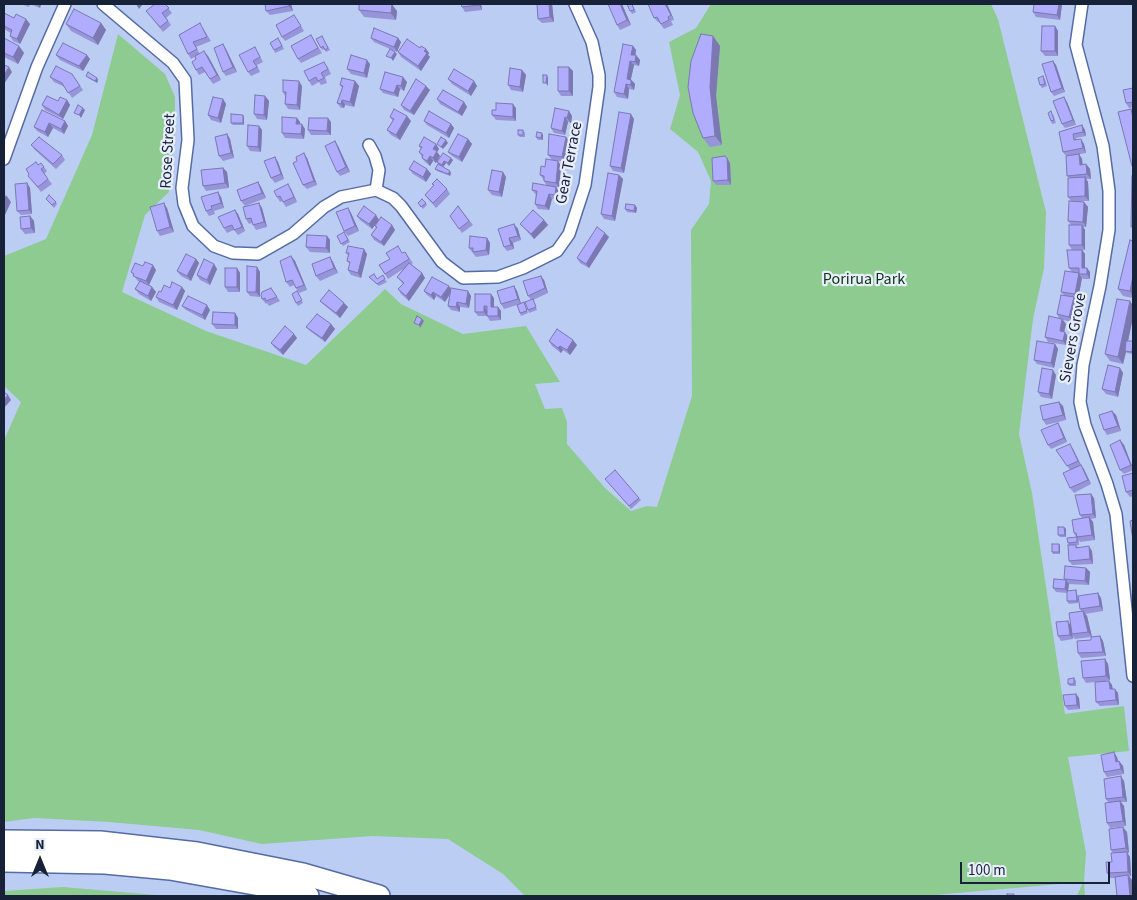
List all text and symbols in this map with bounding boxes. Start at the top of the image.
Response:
street label: Rose Street [157,113,181,189]
street label: Gear Terrace [553,120,587,206]
park label: Porirua Park [823,270,905,290]
street label: Sievers Grove [1057,292,1091,384]
north arrow [15,835,65,885]
text: N [35,835,45,855]
scale bar [962,852,1112,884]
text: 100 m [968,860,1006,881]

